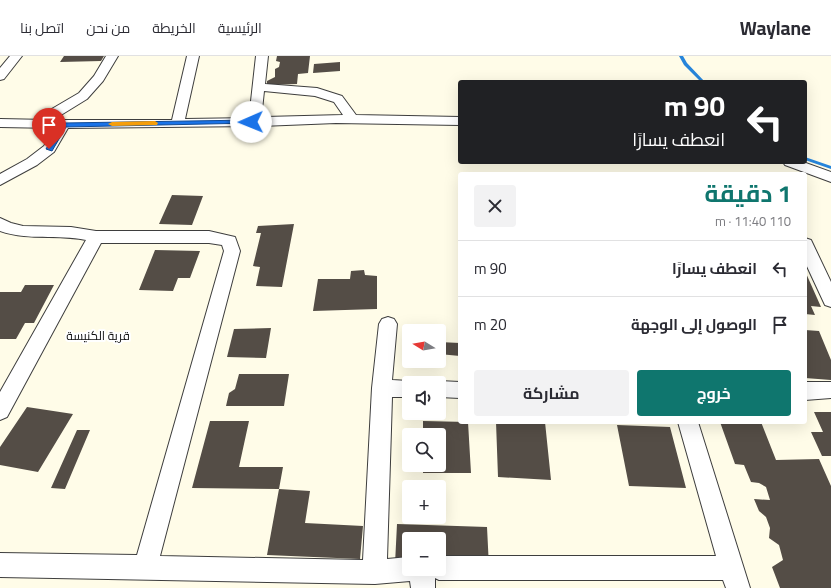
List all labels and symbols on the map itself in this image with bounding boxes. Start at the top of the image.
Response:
position arrow [230,101,272,143]
pin [32,108,66,149]
district label: قرية الكنيسة [66,324,130,347]
north arrow [402,324,446,368]

